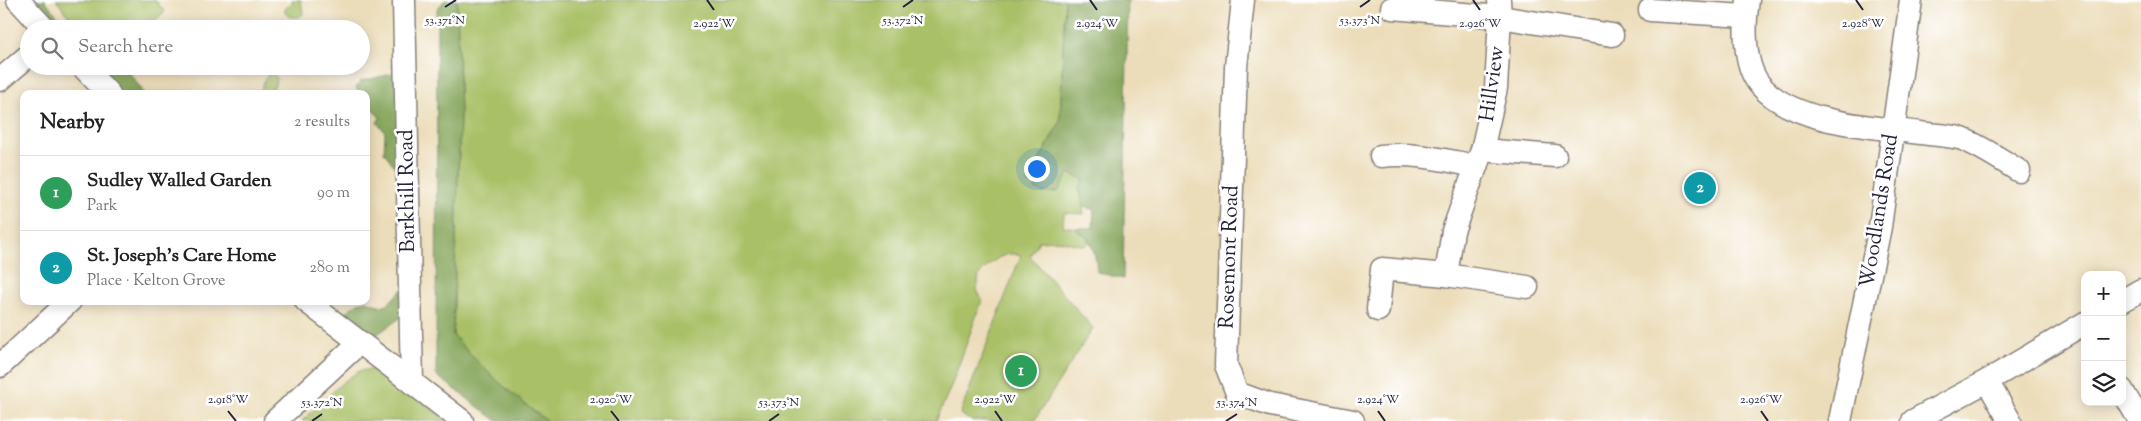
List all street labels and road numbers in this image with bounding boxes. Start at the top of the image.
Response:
street label: Hillview [1473,44,1513,124]
street label: Barkhill Road [392,129,424,253]
street label: Woodlands Road [1853,132,1907,290]
street label: Rosemont Road [1213,185,1248,329]

